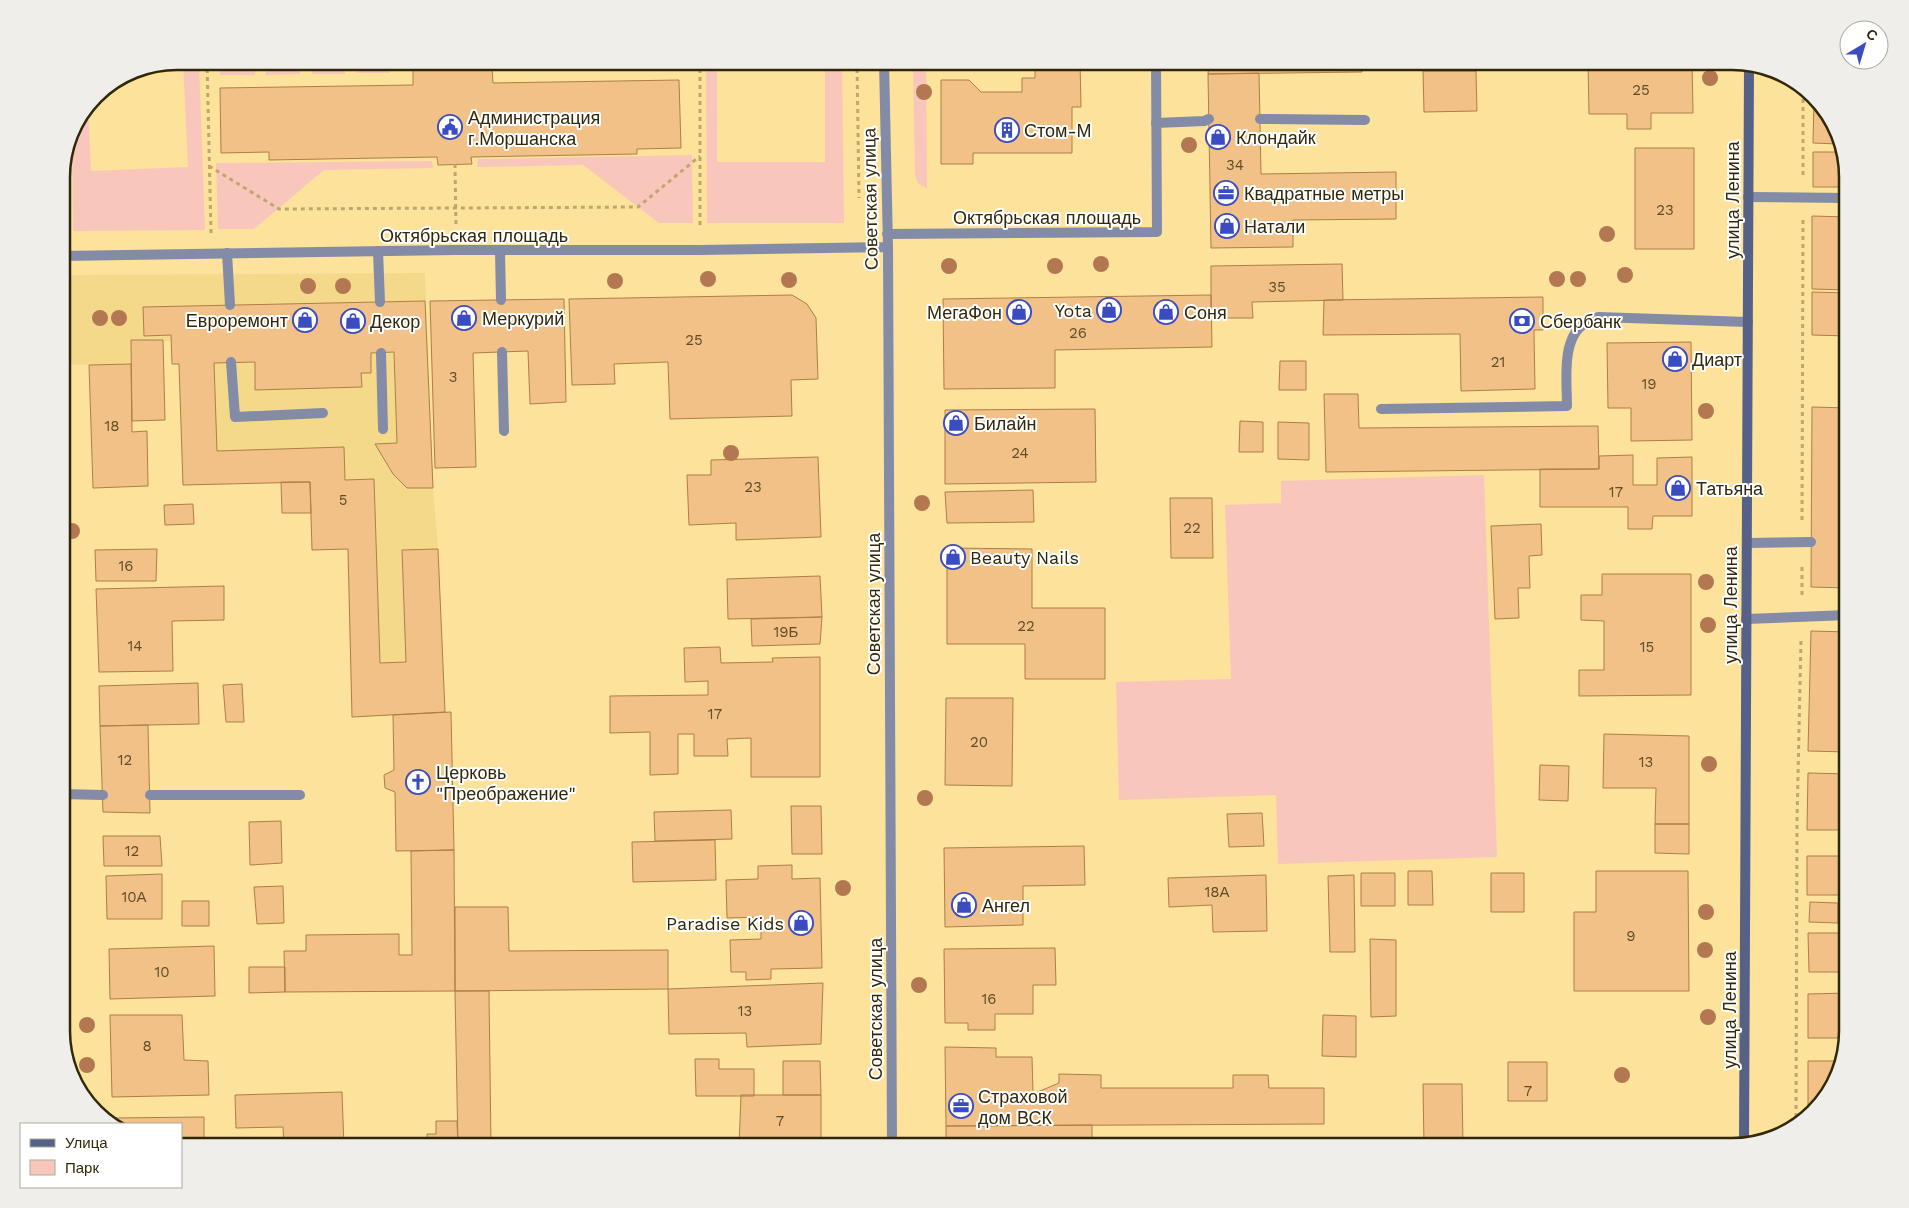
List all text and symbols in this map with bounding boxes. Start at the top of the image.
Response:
north arrow [1839,20,1889,70]
text: С [1863,25,1881,44]
house number: 25 [1632,81,1650,99]
place label: Администрация г.Моршанска [468,107,600,149]
public building icon: Администрация г.Моршанска [437,114,463,140]
building icon: Стом-М [994,117,1020,143]
place label: Стом-М [1024,120,1092,141]
shop icon: Клондайк [1205,124,1231,150]
street label: Советская улица [858,127,882,270]
place label: Клондайк [1236,127,1316,148]
street label: улица Ленина [1722,140,1743,259]
house number: 34 [1226,156,1244,174]
office icon: Квадратные метры [1213,180,1239,206]
place label: Квадратные метры [1244,183,1404,204]
house number: 23 [1656,201,1674,219]
street label: Октябрьская площадь [953,207,1141,228]
shop icon: Натали [1214,213,1240,239]
place label: Натали [1244,216,1305,237]
street label: Октябрьская площадь [380,225,568,246]
house number: 35 [1268,278,1286,296]
shop icon: Yota [1096,297,1122,323]
shop icon: МегаФон [1006,299,1032,325]
shop icon: Соня [1153,299,1179,325]
place label: Yota [1055,300,1092,321]
place label: МегаФон [927,302,1002,323]
place label: Соня [1184,302,1227,323]
shop icon: Меркурий [451,305,477,331]
shop icon: Евроремонт [292,307,318,333]
shop icon: Декор [340,308,366,334]
place label: Меркурий [482,308,564,329]
bank icon: Сбербанк [1509,308,1535,334]
place label: Евроремонт [186,310,288,331]
place label: Декор [370,311,420,332]
place label: Сбербанк [1540,311,1621,332]
house number: 26 [1069,324,1087,342]
house number: 25 [685,331,703,349]
shop icon: Диарт [1662,346,1688,372]
place label: Диарт [1692,349,1742,370]
house number: 21 [1491,353,1505,371]
house number: 3 [449,368,457,386]
house number: 19 [1641,375,1657,393]
shop icon: Билайн [943,410,969,436]
place label: Билайн [974,413,1036,434]
house number: 18 [104,417,120,435]
house number: 24 [1011,444,1029,462]
shop icon: Татьяна [1665,475,1691,501]
house number: 23 [744,478,762,496]
place label: Татьяна [1696,478,1764,499]
house number: 17 [1609,483,1623,501]
house number: 5 [339,491,347,509]
house number: 22 [1183,519,1201,537]
street label: Советская улица [863,532,884,675]
shop icon: Beauty Nails [940,544,966,570]
street label: улица Ленина [1720,545,1741,664]
place label: Beauty Nails [970,547,1079,568]
house number: 16 [119,557,133,575]
house number: 22 [1017,617,1035,635]
house number: 19Б [774,623,799,641]
house number: 14 [127,637,143,655]
house number: 15 [1640,638,1654,656]
house number: 17 [708,705,722,723]
house number: 20 [970,733,988,751]
house number: 12 [118,751,132,769]
house number: 13 [1639,753,1653,771]
place label: Церковь "Преображение" [436,762,576,804]
church icon: Церковь "Преображение" [405,769,431,795]
house number: 12 [125,842,139,860]
house number: 18А [1204,883,1230,901]
house number: 10А [121,888,147,906]
shop icon: Ангел [951,892,977,918]
place label: Ангел [982,895,1030,916]
shop icon: Paradise Kids [788,910,814,936]
place label: Paradise Kids [666,913,784,934]
house number: 9 [1626,927,1636,945]
street label: Советская улица [865,937,886,1080]
street label: улица Ленина [1719,950,1740,1069]
house number: 10 [154,963,170,981]
house number: 16 [982,990,996,1008]
house number: 13 [738,1002,752,1020]
house number: 8 [142,1037,152,1055]
house number: 7 [1524,1082,1532,1100]
place label: Страховой дом ВСК [978,1086,1068,1128]
office icon: Страховой дом ВСК [948,1093,974,1119]
house number: 7 [776,1112,784,1130]
legend [20,1123,182,1188]
text: Улица [65,1134,108,1152]
text: Парк [65,1159,99,1177]

